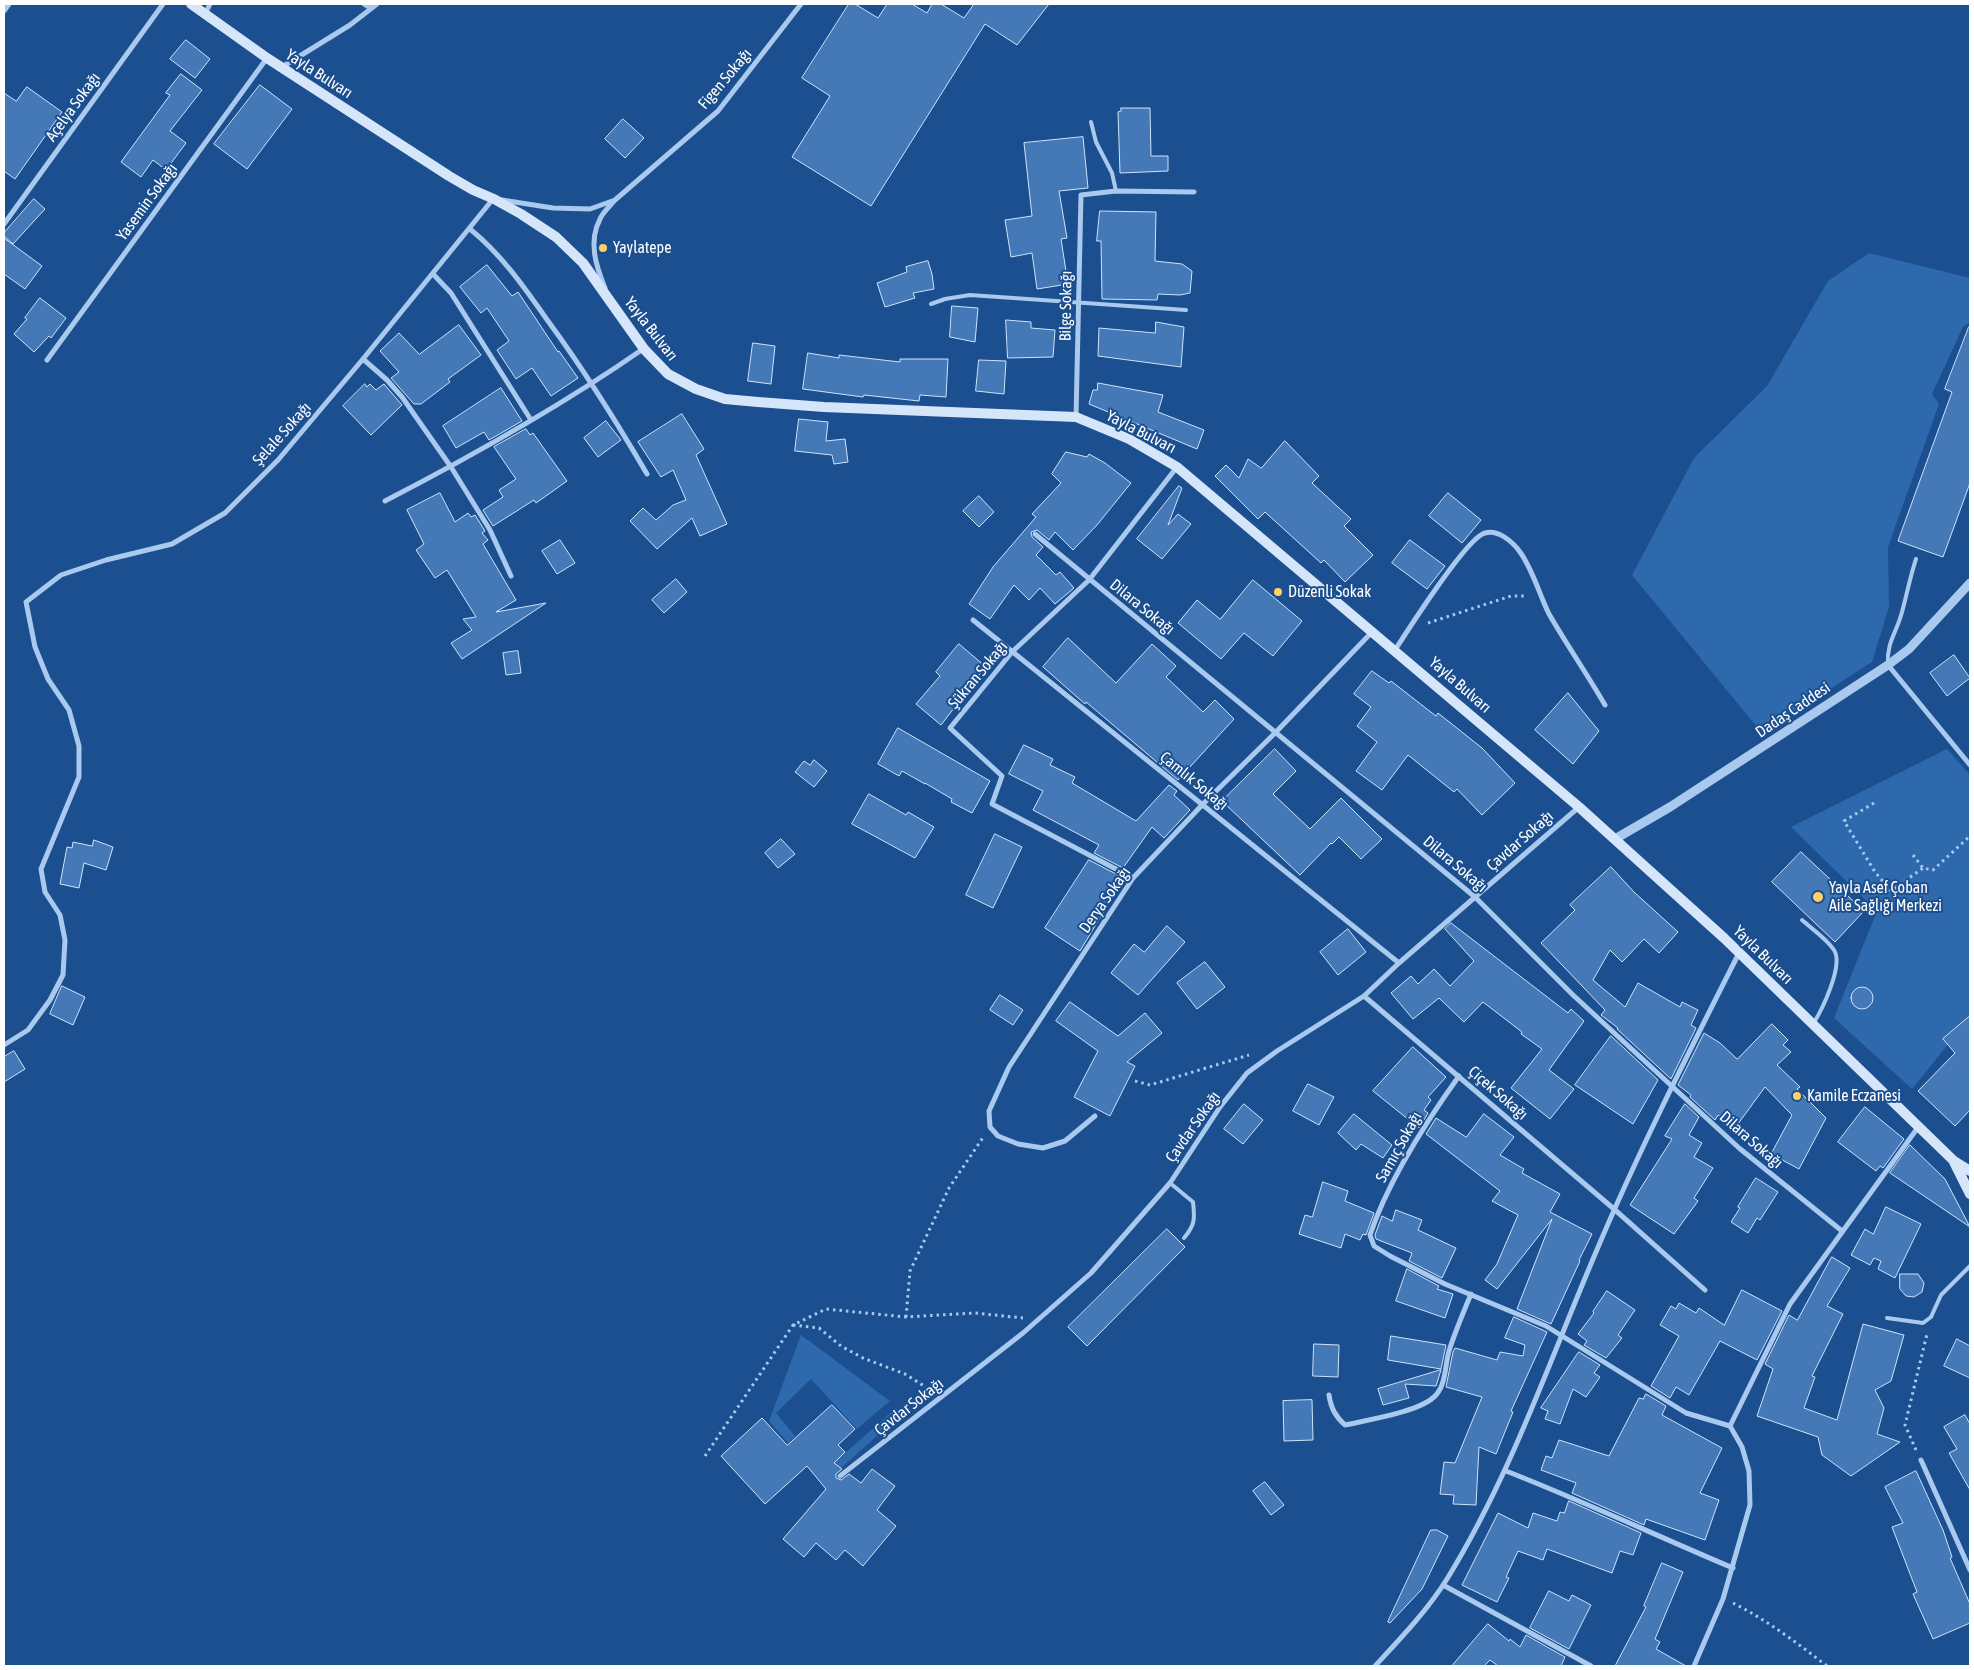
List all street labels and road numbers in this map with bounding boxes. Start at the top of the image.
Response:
street label: Yayla Bulvarı [282,45,356,103]
street label: Figen Sokağı [694,45,756,113]
street label: Açelya Sokağı [42,69,104,145]
street label: Yasemin Sokağı [113,160,181,244]
street label: Bilge Sokağı [1056,271,1076,341]
street label: Yayla Bulvarı [620,293,682,365]
street label: Şelale Sokağı [249,398,315,470]
street label: Yayla Bulvarı [1103,406,1179,458]
street label: Dilara Sokağı [1106,575,1178,639]
street label: Şükran Sokağı [944,637,1012,713]
street label: Yayla Bulvarı [1425,653,1495,717]
street label: Dadaş Caddesi [1752,678,1834,742]
street label: Çamlık Sokağı [1156,748,1232,814]
street label: Çavdar Sokağı [1483,807,1557,875]
street label: Dilara Sokağı [1419,832,1491,896]
street label: Derya Sokağı [1075,863,1135,937]
street label: Yayla Bulvarı [1729,922,1797,988]
street label: Çiçek Sokağı [1464,1062,1532,1124]
street label: Çavdar Sokağı [1162,1088,1224,1166]
street label: Dilara Sokağı [1715,1107,1787,1173]
street label: Sarnıç Sokağı [1372,1108,1426,1186]
street label: Çavdar Sokağı [871,1374,947,1440]

